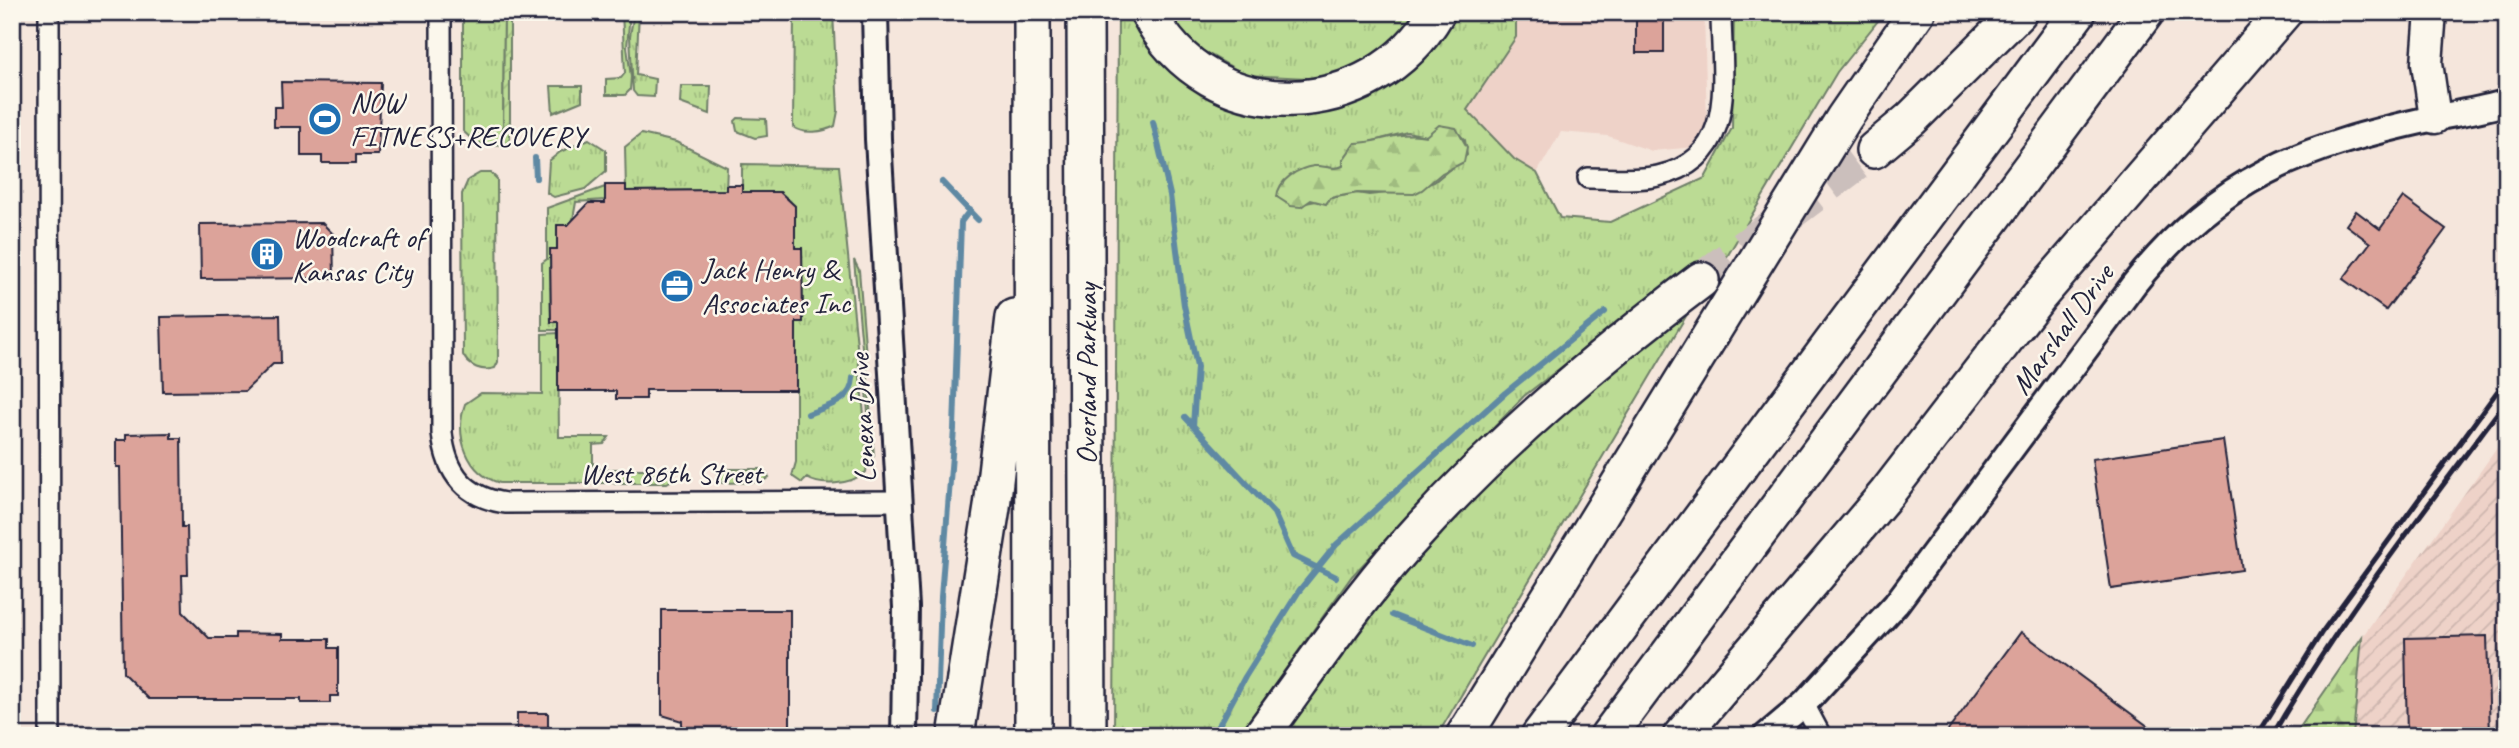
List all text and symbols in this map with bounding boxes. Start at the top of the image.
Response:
place label: NOW FITNESS+RECOVERY [350,83,590,155]
sports icon: NOW FITNESS+RECOVERY [306,100,344,138]
place label: Woodcraft of Kansas City [292,218,431,290]
building icon: Woodcraft of Kansas City [248,235,286,273]
place label: Jack Henry & Associates Inc [700,250,852,322]
street label: Marshall Drive [2002,254,2123,402]
office icon: Jack Henry & Associates Inc [658,267,696,305]
street label: Overland Parkway [1067,280,1105,465]
street label: Lenexa Drive [840,350,884,484]
street label: West 86th Street [580,454,765,492]

